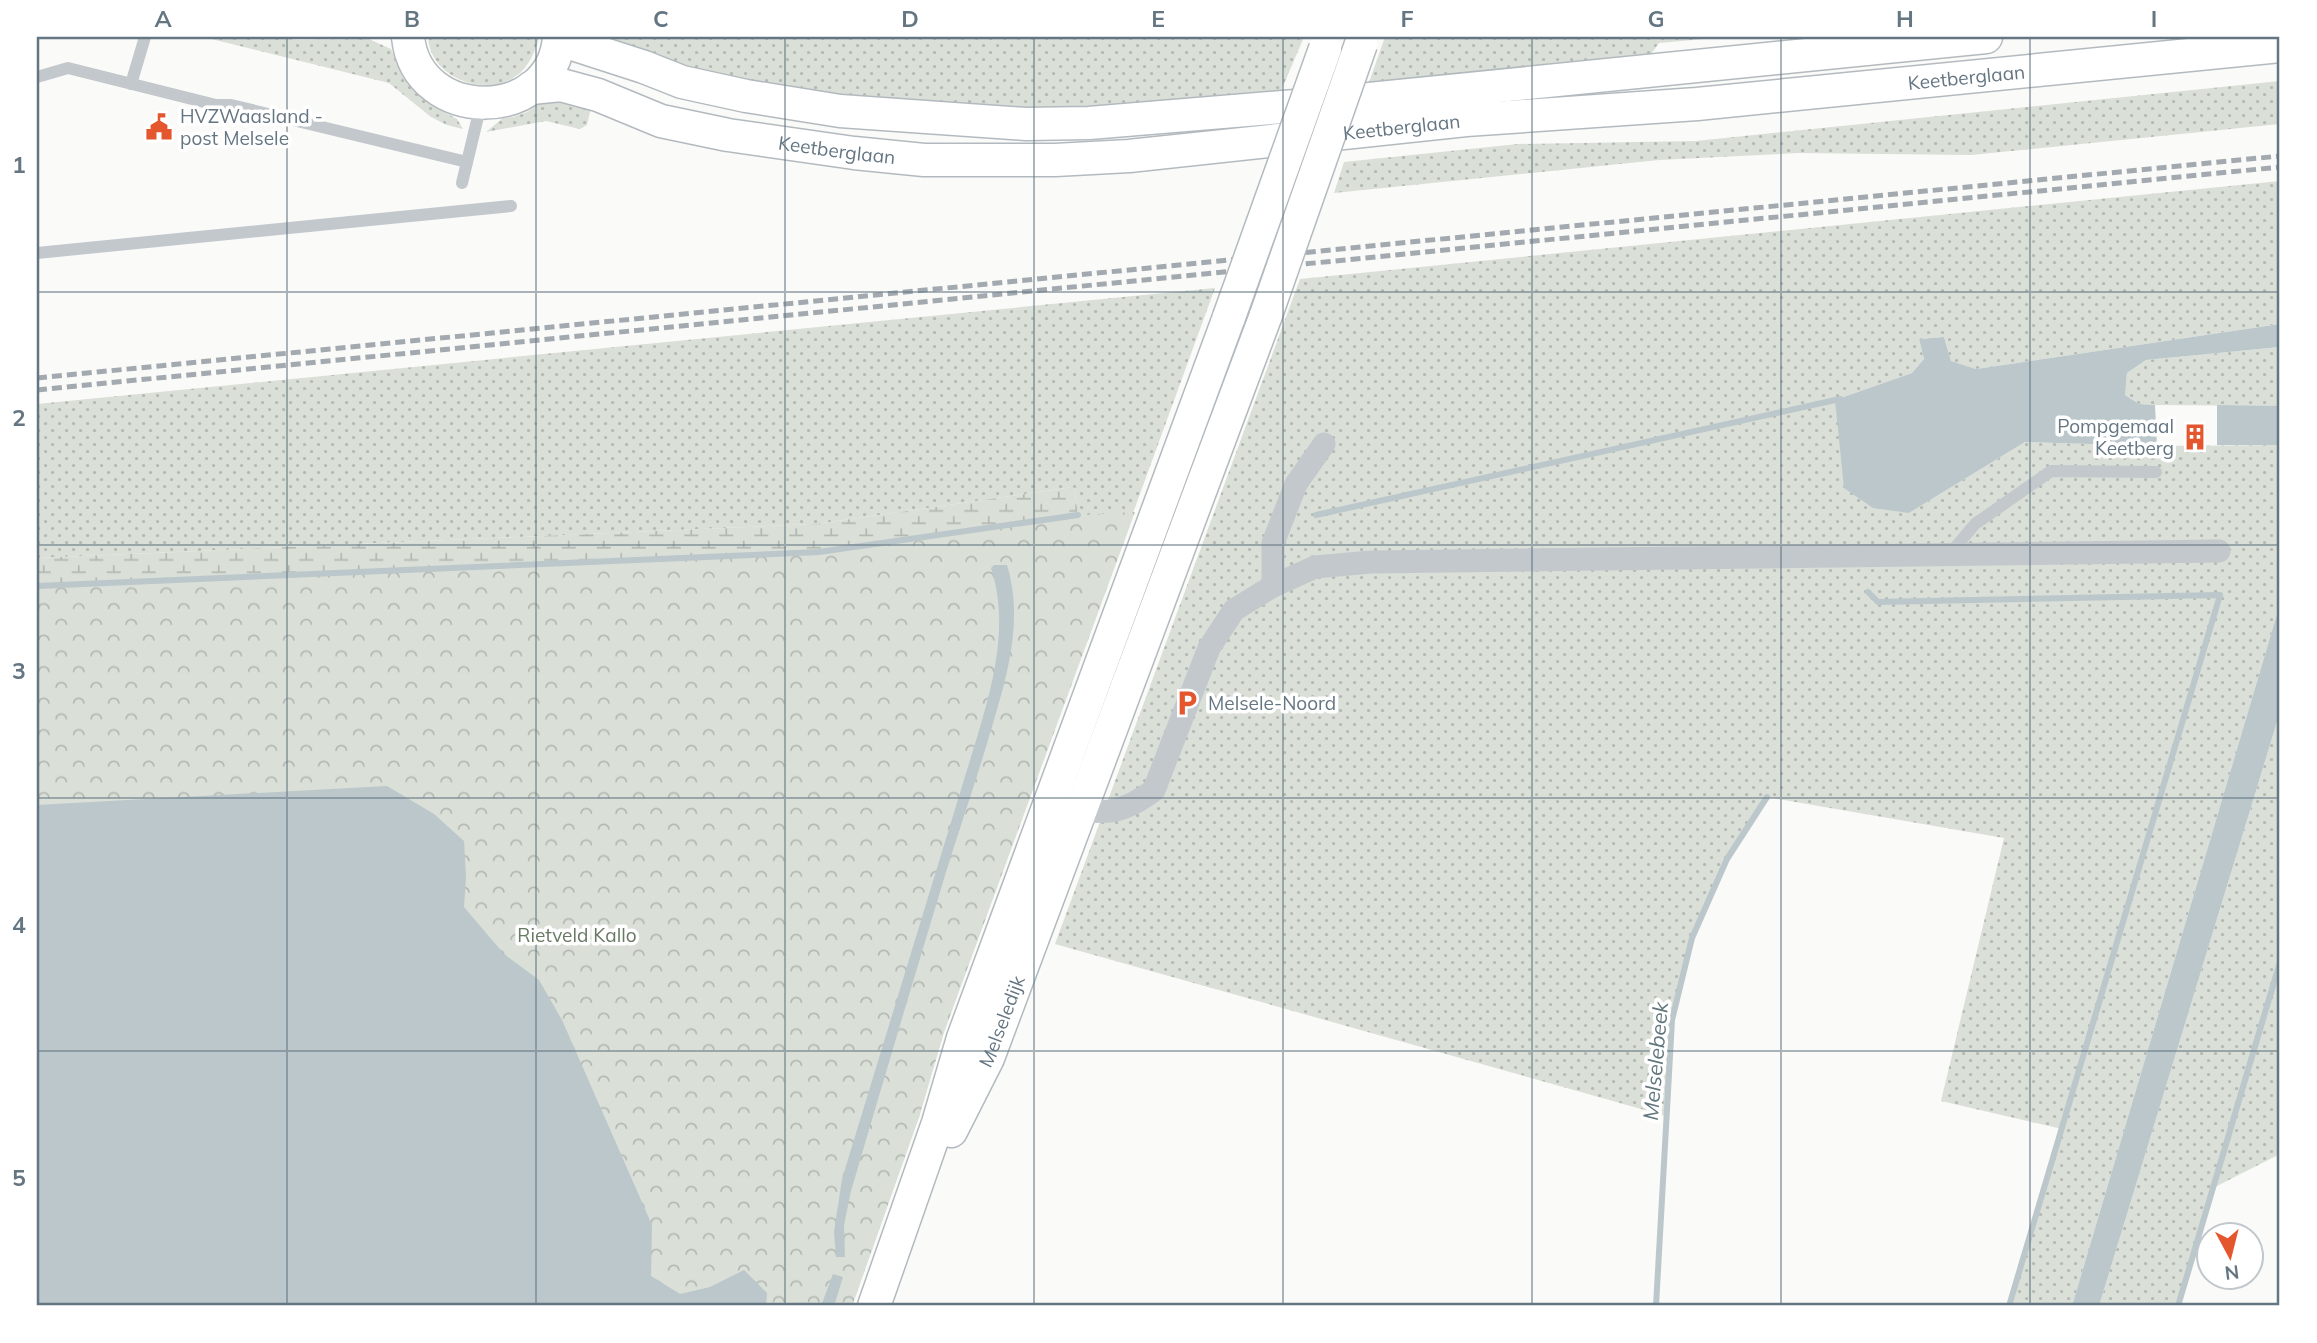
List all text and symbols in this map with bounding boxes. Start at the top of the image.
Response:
text: A [154,4,172,33]
text: B [404,4,420,33]
text: C [653,4,669,33]
text: D [901,4,919,33]
text: E [1151,4,1165,33]
text: F [1400,4,1414,33]
text: G [1647,4,1665,33]
text: H [1896,4,1914,33]
text: I [2151,4,2157,33]
street label: Keetberglaan [1907,59,2026,95]
place label: HVZWaasland - post Melsele [180,104,323,150]
street label: Keetberglaan [1342,109,1461,145]
public building icon: HVZWaasland - post Melsele [144,112,174,142]
street label: Keetberglaan [777,130,896,169]
text: 1 [12,150,26,179]
text: 2 [12,403,26,432]
place label: Pompgemaal Keetberg [2057,414,2174,460]
building icon: Pompgemaal Keetberg [2180,422,2210,452]
text: 3 [12,656,26,685]
parking icon: Melsele-Noord [1172,688,1202,718]
place label: Melsele-Noord [1208,691,1336,715]
text: 4 [12,910,26,939]
park label: Rietveld Kallo [517,923,637,947]
street label: Melseledijk [973,972,1030,1071]
water label: Melselebeek [1637,999,1673,1121]
text: 5 [12,1163,26,1192]
north arrow [2194,1220,2264,1290]
text: N [2223,1260,2241,1286]

